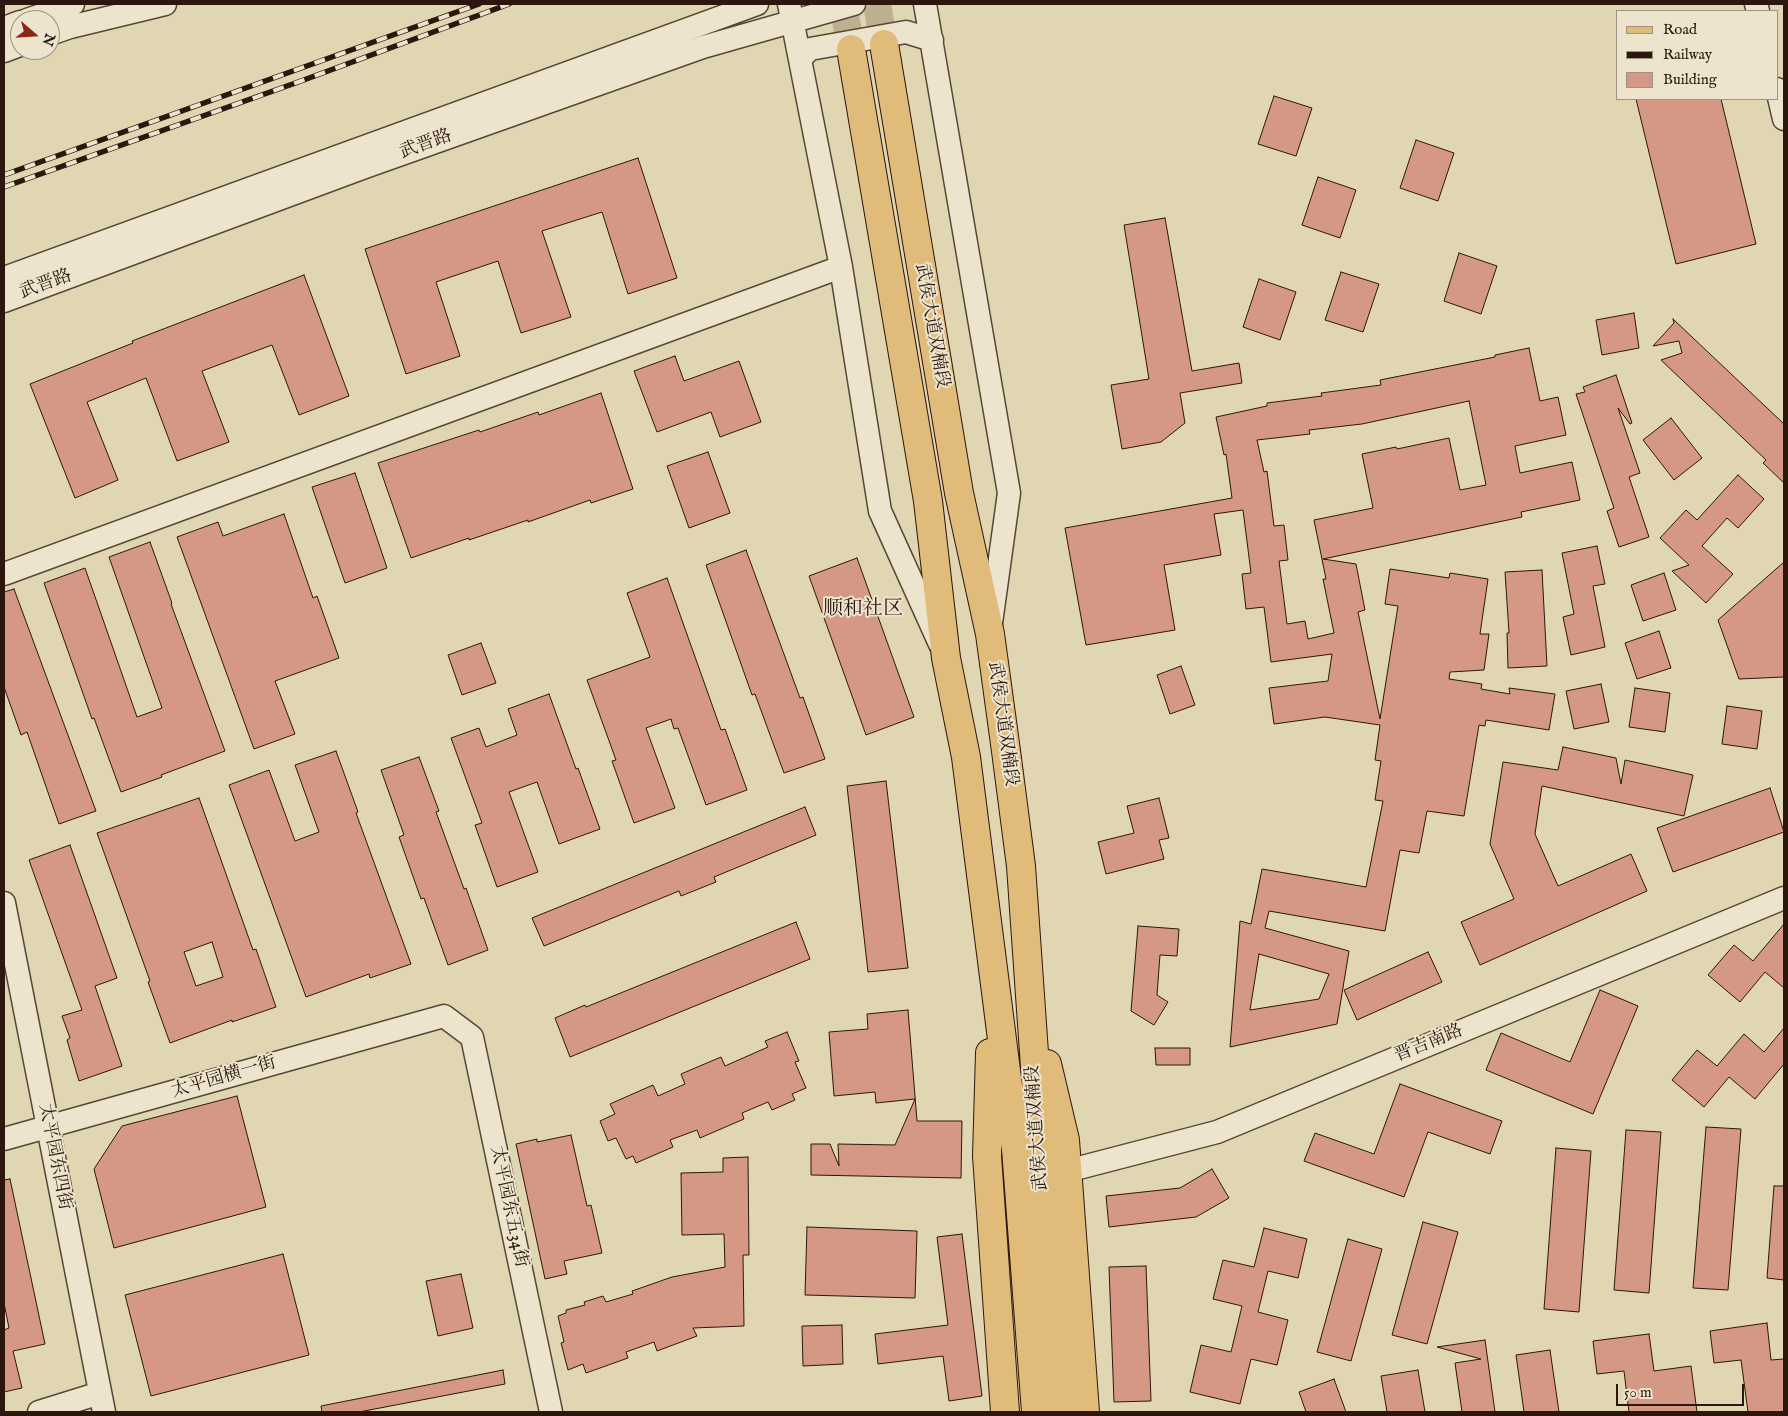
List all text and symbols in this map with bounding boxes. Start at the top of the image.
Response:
north arrow [10,10,60,60]
legend [1616,10,1778,100]
text: Road [1663,20,1697,39]
text: N [38,31,59,48]
text: Railway [1663,45,1712,64]
text: Building [1663,70,1717,89]
street label: 武晋路 [397,126,455,164]
street label: 武侯大道双楠段 [909,262,953,390]
street label: 武晋路 [17,266,75,304]
district label: 顺和社区 [823,598,903,622]
street label: 武侯大道双楠段 [983,660,1021,788]
street label: 晋吉南路 [1392,1021,1466,1067]
street label: 太平园横一街 [169,1053,279,1103]
street label: 武侯大道双楠段 [1023,1064,1053,1192]
street label: 太平园东四街 [33,1102,75,1212]
street label: 太平园东五34街 [485,1144,531,1270]
scale bar [1618,1374,1746,1406]
text: 50 m [1624,1383,1652,1402]

